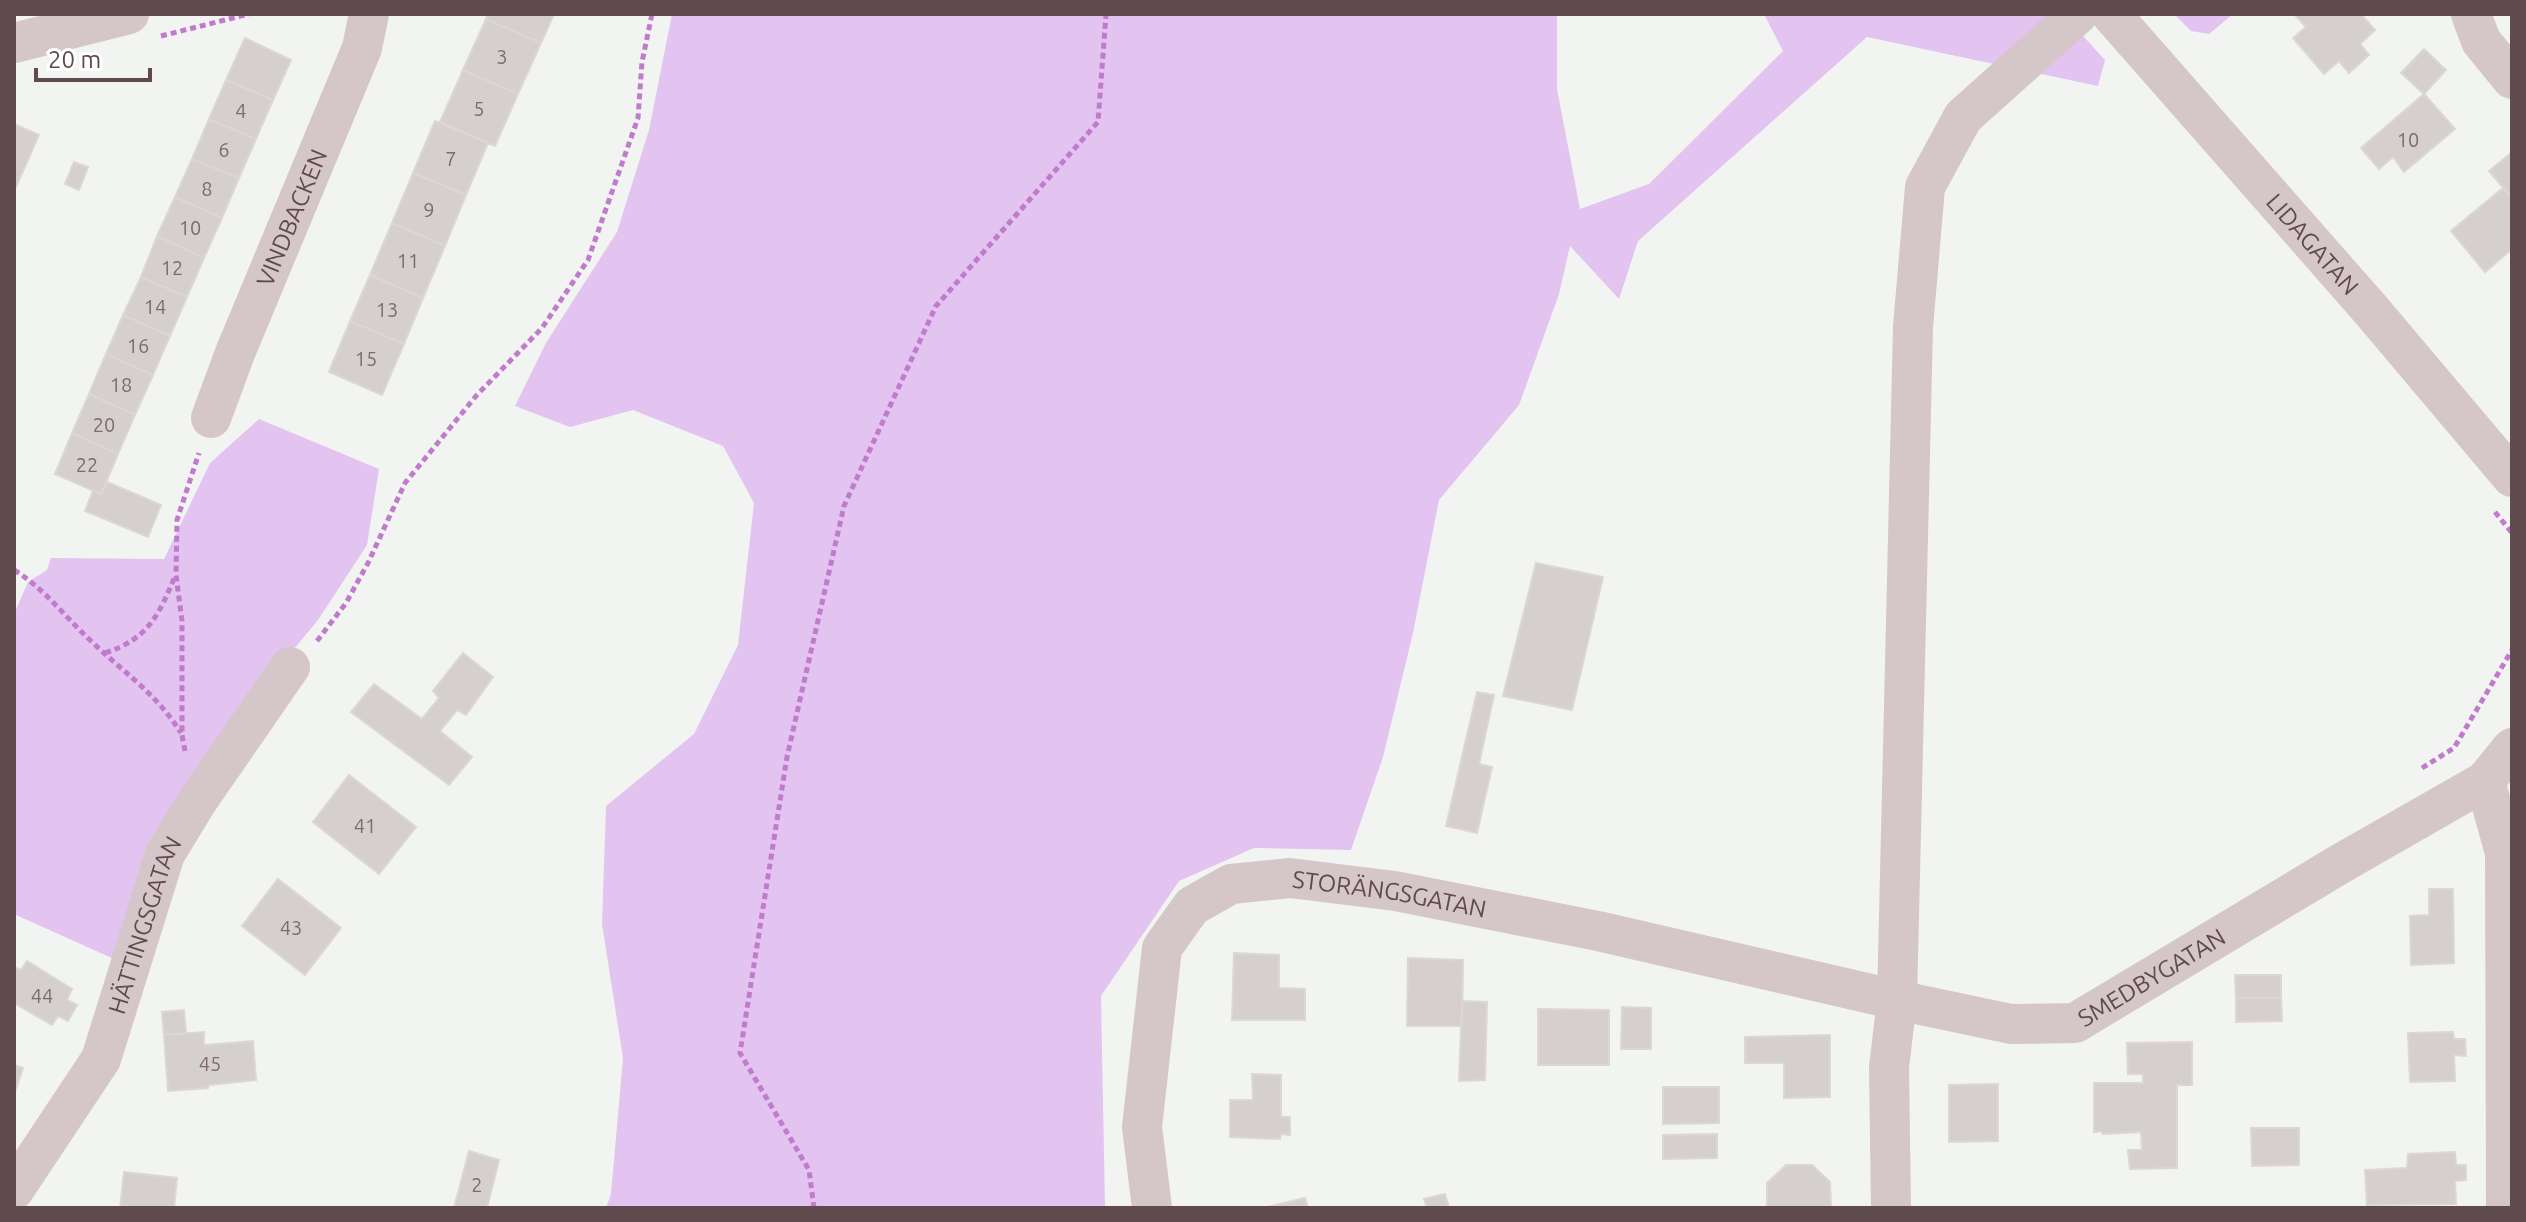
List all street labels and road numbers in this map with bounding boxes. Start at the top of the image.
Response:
street label: VINDBACKEN [251,145,332,290]
street label: LIDAGATAN [2261,188,2364,300]
street label: HÄTTINGSGATAN [102,831,186,1017]
street label: STORÄNGSGATAN [1291,865,1489,922]
street label: SMEDBYGATAN [2073,923,2230,1032]

